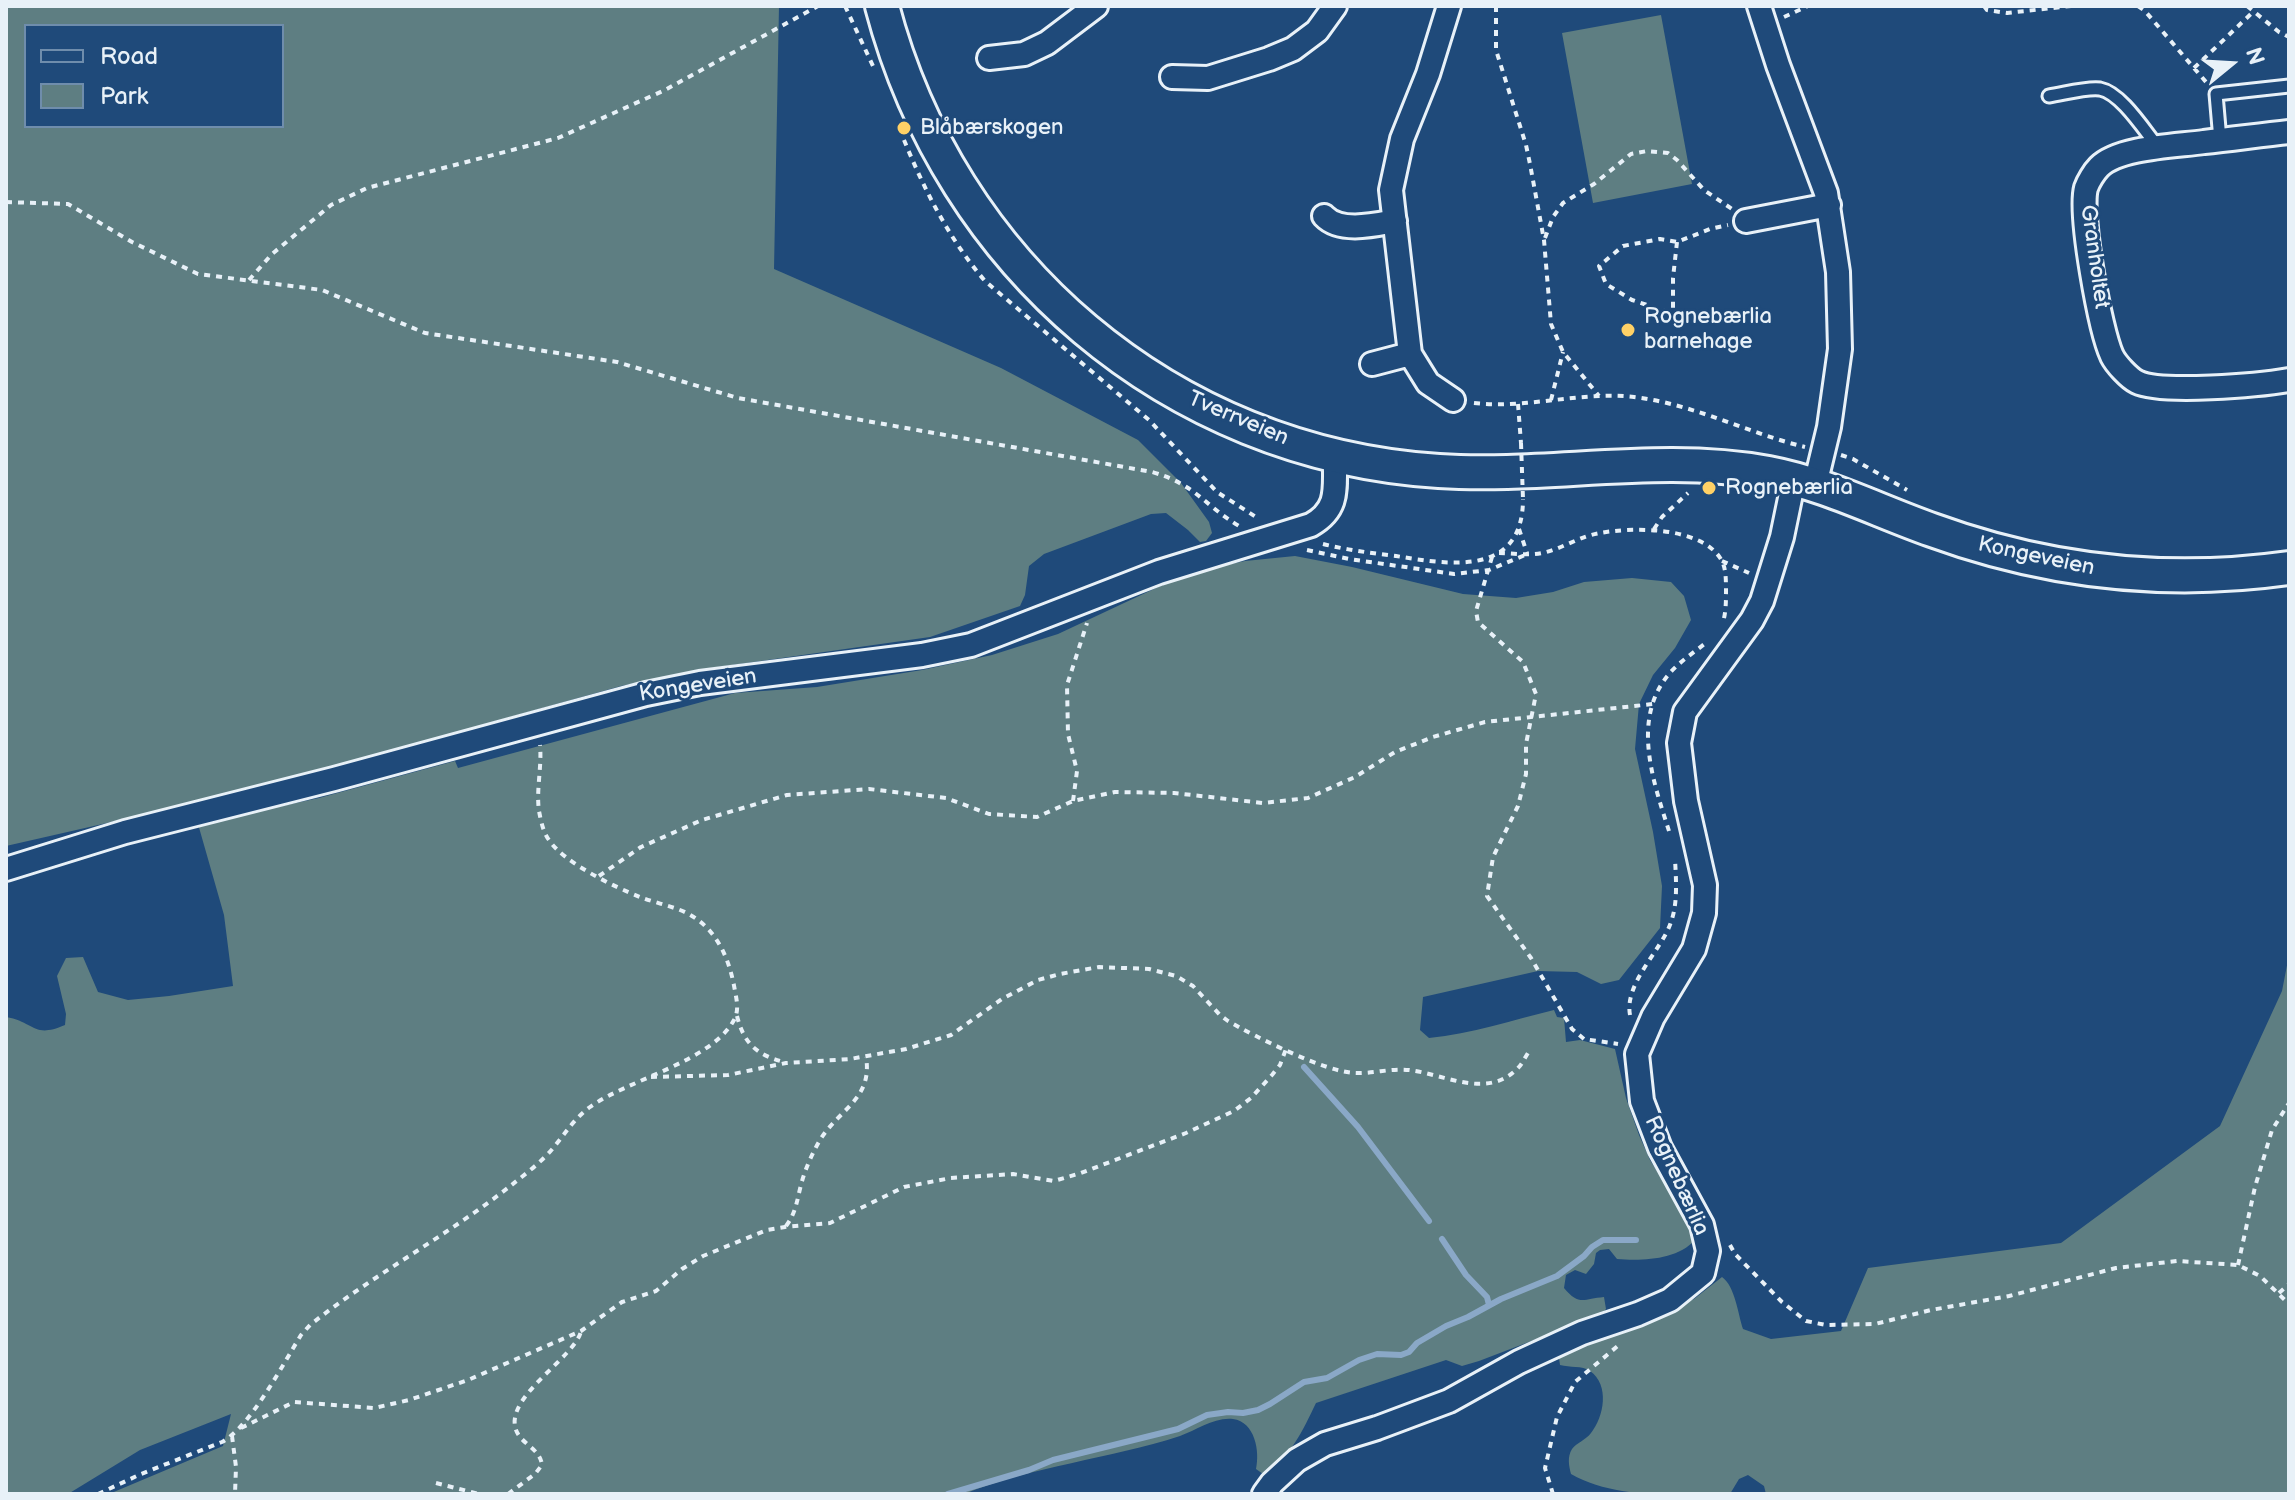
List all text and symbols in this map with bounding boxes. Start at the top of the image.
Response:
legend [24,24,284,128]
north arrow [2191,24,2271,104]
text: Road [100,42,158,71]
text: N [2239,44,2270,68]
text: Park [100,82,148,111]
place label: Blåbærskogen [920,115,1063,141]
marker: Blåbærskogen [895,119,913,137]
street label: Granholtet [2074,204,2114,310]
place label: Rognebærlia barnehage [1644,304,1772,356]
marker: Rognebærlia barnehage [1619,321,1637,339]
street label: Tverrveien [1184,386,1292,452]
place label: Rognebærlia [1725,475,1853,501]
marker: Rognebærlia [1700,479,1718,497]
street label: Kongeveien [1975,532,2097,582]
street label: Kongeveien [637,664,759,708]
street label: Rognebærlia [1638,1112,1714,1240]

